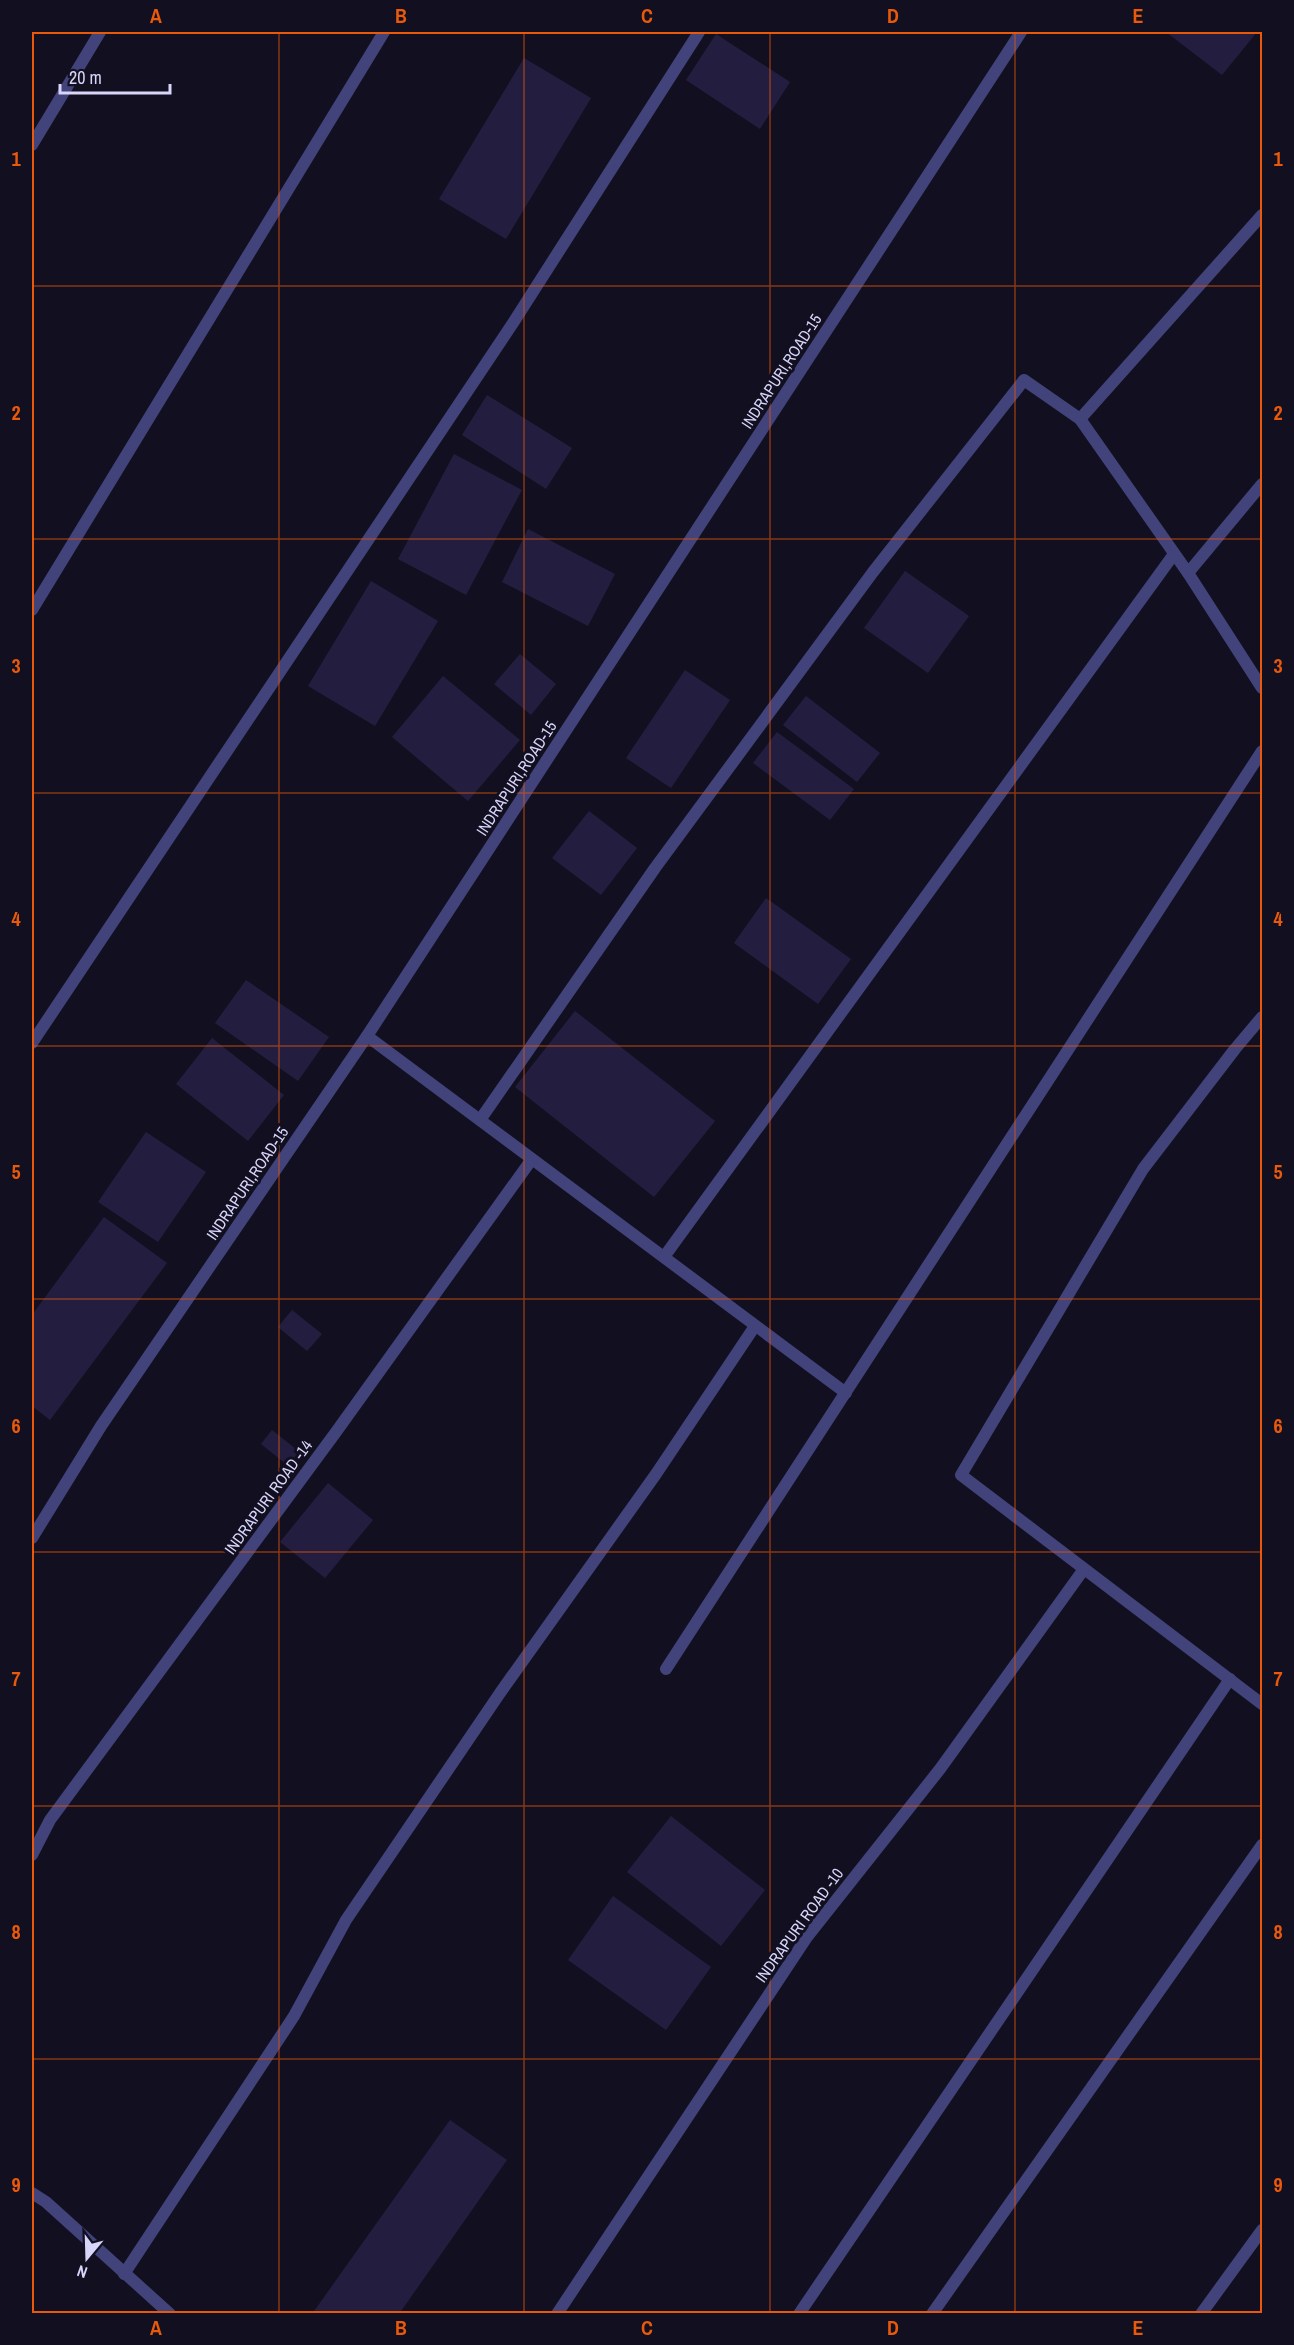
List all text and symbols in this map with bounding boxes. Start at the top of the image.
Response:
text: A [150,2,162,29]
text: B [395,2,407,29]
text: C [641,2,653,29]
text: D [887,2,899,29]
text: E [1133,2,1144,29]
scale bar [60,57,170,95]
text: 20 m [69,65,102,90]
text: 1 [11,145,21,172]
text: 1 [1273,145,1283,172]
street label: INDRAPURI,ROAD-15 [736,309,826,433]
text: 2 [11,399,21,426]
text: 2 [1273,399,1283,426]
text: 3 [11,652,21,679]
text: 3 [1273,652,1283,679]
street label: INDRAPURI,ROAD-15 [471,716,561,840]
text: 4 [11,905,21,932]
text: 4 [1273,905,1283,932]
street label: INDRAPURI,ROAD-15 [201,1122,293,1244]
text: 5 [11,1158,21,1185]
text: 5 [1273,1158,1283,1185]
text: 6 [11,1412,21,1439]
text: 6 [1273,1412,1283,1439]
street label: INDRAPURI ROAD -14 [219,1435,317,1559]
text: 7 [11,1665,21,1692]
text: 7 [1273,1665,1283,1692]
street label: INDRAPURI ROAD -10 [750,1863,848,1987]
text: 8 [11,1918,21,1945]
text: 8 [1273,1918,1283,1945]
text: 9 [11,2171,21,2198]
text: 9 [1273,2171,1283,2198]
north arrow [57,2228,117,2288]
text: N [74,2260,90,2284]
text: A [150,2314,162,2341]
text: B [395,2314,407,2341]
text: C [641,2314,653,2341]
text: D [887,2314,899,2341]
text: E [1133,2314,1144,2341]

